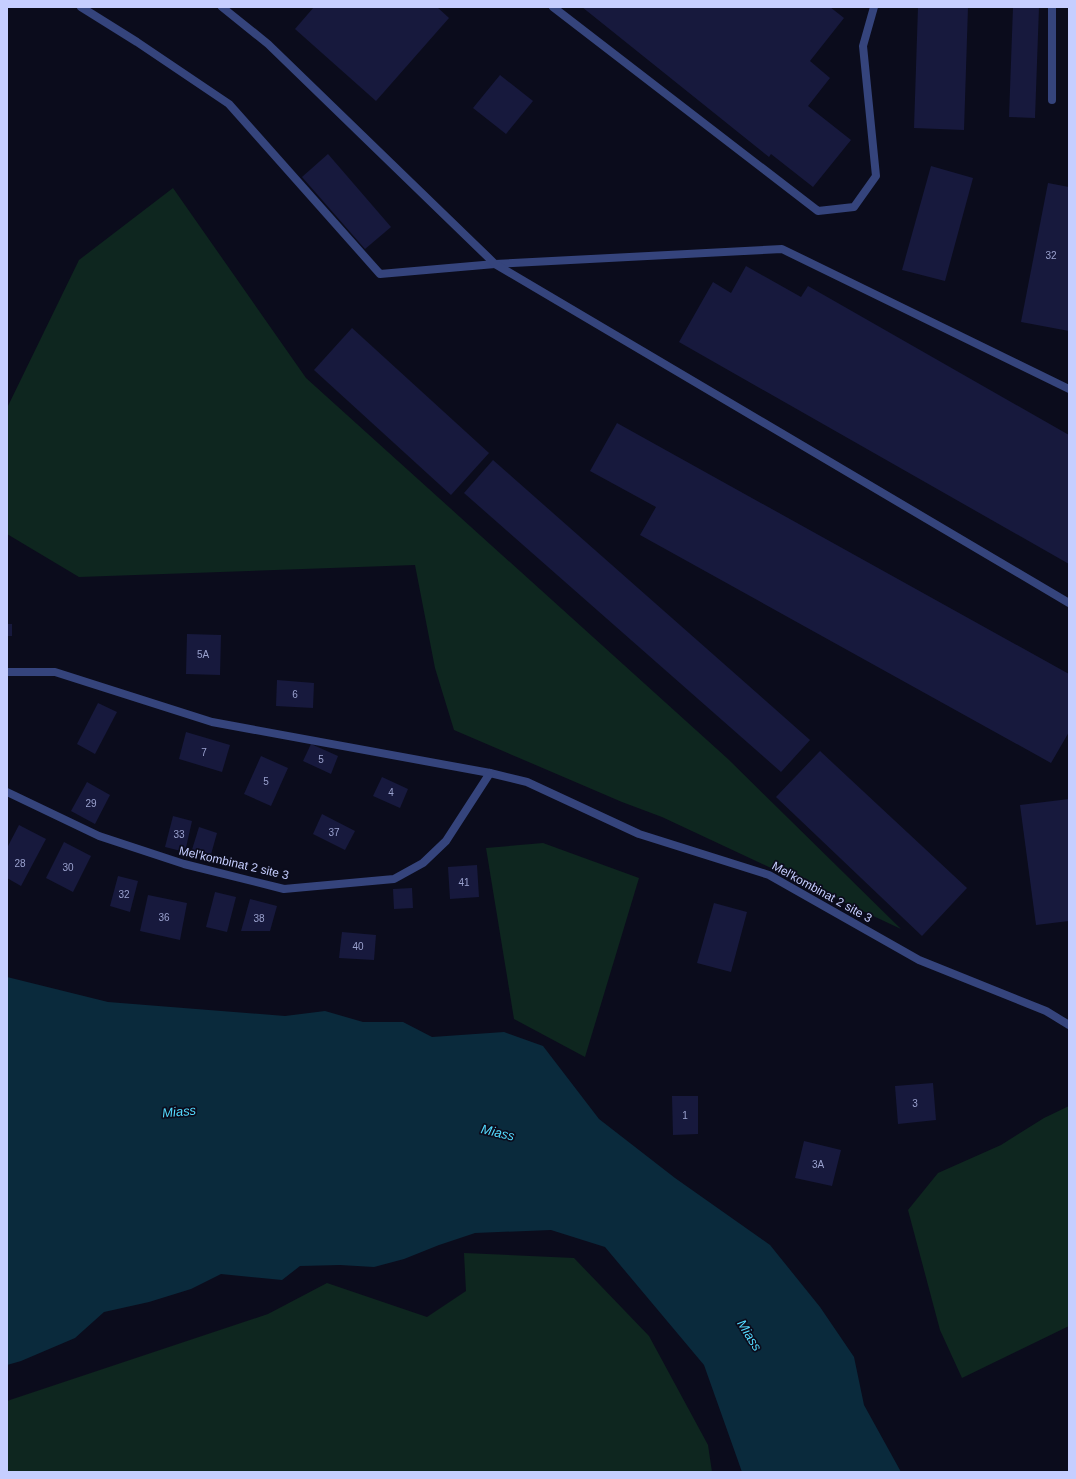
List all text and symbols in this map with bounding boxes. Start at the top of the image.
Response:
house number: 32 [1045,250,1057,261]
house number: 5А [197,649,209,660]
house number: 6 [292,689,298,700]
house number: 7 [201,747,207,758]
house number: 5 [318,754,324,765]
house number: 5 [263,776,269,787]
house number: 4 [388,787,394,798]
house number: 29 [85,798,97,809]
house number: 37 [328,827,340,838]
house number: 33 [173,829,185,840]
street label: Mel'kombinat 2 site 3 [178,844,291,883]
house number: 28 [14,858,26,869]
street label: Mel'kombinat 2 site 3 [769,859,875,926]
house number: 30 [62,862,74,873]
house number: 41 [458,877,470,888]
house number: 32 [118,889,130,900]
house number: 36 [158,912,170,923]
house number: 38 [253,913,265,924]
house number: 40 [352,941,364,952]
house number: 3 [912,1098,918,1109]
water label: Miass [161,1103,197,1120]
house number: 1 [682,1110,688,1121]
water label: Miass [480,1121,517,1144]
house number: 3А [812,1159,824,1170]
water label: Miass [734,1317,765,1354]

